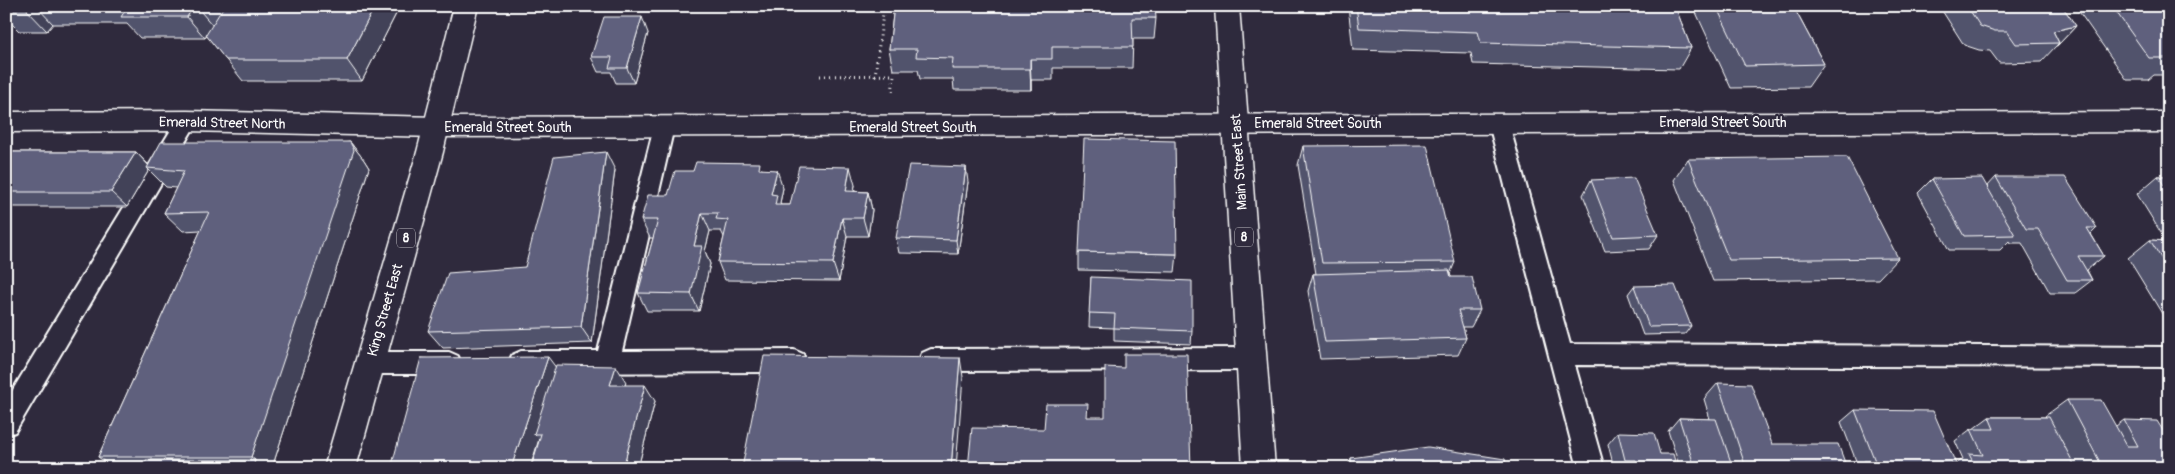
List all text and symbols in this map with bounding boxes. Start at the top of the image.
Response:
street label: Emerald Street North [159,113,285,133]
street label: Main Street East [1227,113,1251,211]
street label: Emerald Street South [1659,114,1787,131]
street label: Emerald Street South [1254,115,1382,132]
street label: Emerald Street South [444,119,572,136]
street label: Emerald Street South [849,119,977,136]
road number: 8 [397,228,415,248]
road number: 8 [1235,228,1253,246]
street label: King Street East [364,261,406,358]

